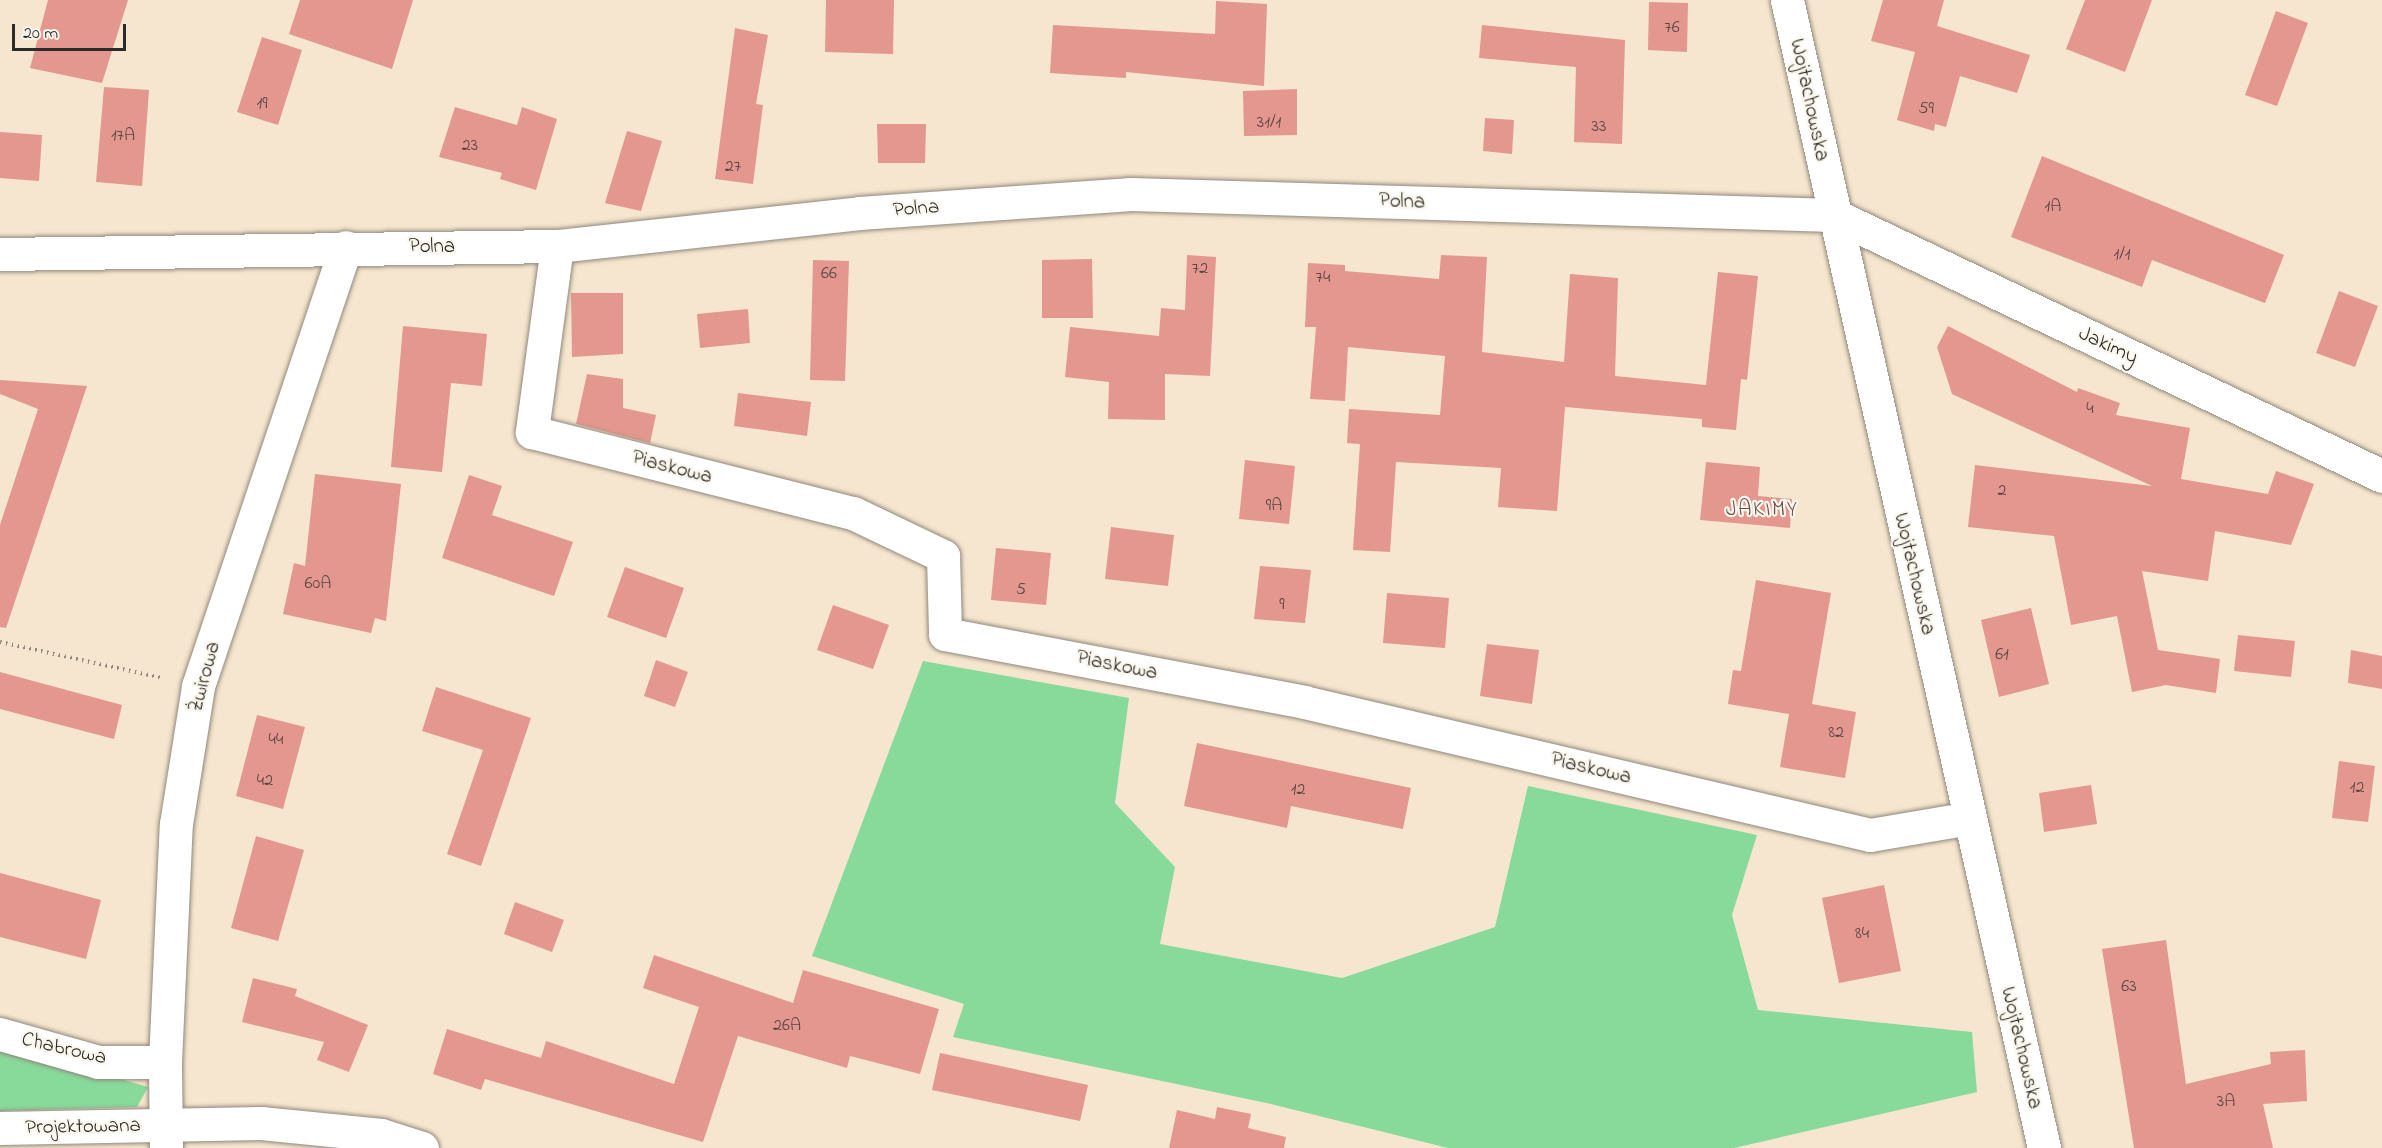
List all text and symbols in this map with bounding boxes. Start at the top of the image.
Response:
scale bar [15,12,129,50]
house number: 76 [1664,17,1680,39]
text: 20 m [23,21,58,47]
street label: Wojtachowska [1784,36,1834,164]
house number: 19 [256,93,268,115]
house number: 59 [1918,98,1934,120]
house number: 31/1 [1257,112,1281,134]
house number: 33 [1592,116,1606,138]
house number: 17A [111,125,135,147]
house number: 23 [462,135,478,157]
house number: 27 [725,156,741,178]
street label: Polna [1378,189,1426,215]
street label: Polna [892,195,940,223]
house number: 1A [2045,196,2061,218]
street label: Polna [409,234,455,260]
house number: 1/1 [2113,244,2131,266]
house number: 72 [1192,258,1208,280]
house number: 66 [821,263,837,285]
house number: 74 [1316,267,1330,289]
street label: Jakimy [2074,321,2142,371]
house number: 4 [2086,398,2094,420]
street label: Piaskowa [629,446,715,490]
house number: 2 [1998,480,2006,502]
house number: 9A [1266,495,1282,517]
district label: JAKIMY [1726,498,1798,524]
street label: Wojtachowska [1888,510,1940,638]
house number: 60A [305,573,331,595]
house number: 5 [1016,579,1026,601]
house number: 9 [1279,594,1285,616]
street label: Żwirowa [184,639,226,715]
house number: 61 [1995,644,2009,666]
street label: Piaskowa [1074,646,1160,686]
house number: 82 [1828,722,1844,744]
house number: 44 [269,729,283,751]
street label: Piaskowa [1548,748,1634,790]
house number: 42 [257,770,273,792]
house number: 12 [2350,777,2364,799]
house number: 12 [1291,779,1305,801]
house number: 84 [1855,923,1869,945]
house number: 63 [2121,976,2137,998]
street label: Wojtachowska [1995,984,2047,1112]
house number: 26A [773,1015,801,1037]
street label: Chabrowa [19,1027,109,1071]
house number: 3A [2217,1091,2235,1113]
street label: Projektowana [25,1113,141,1141]

